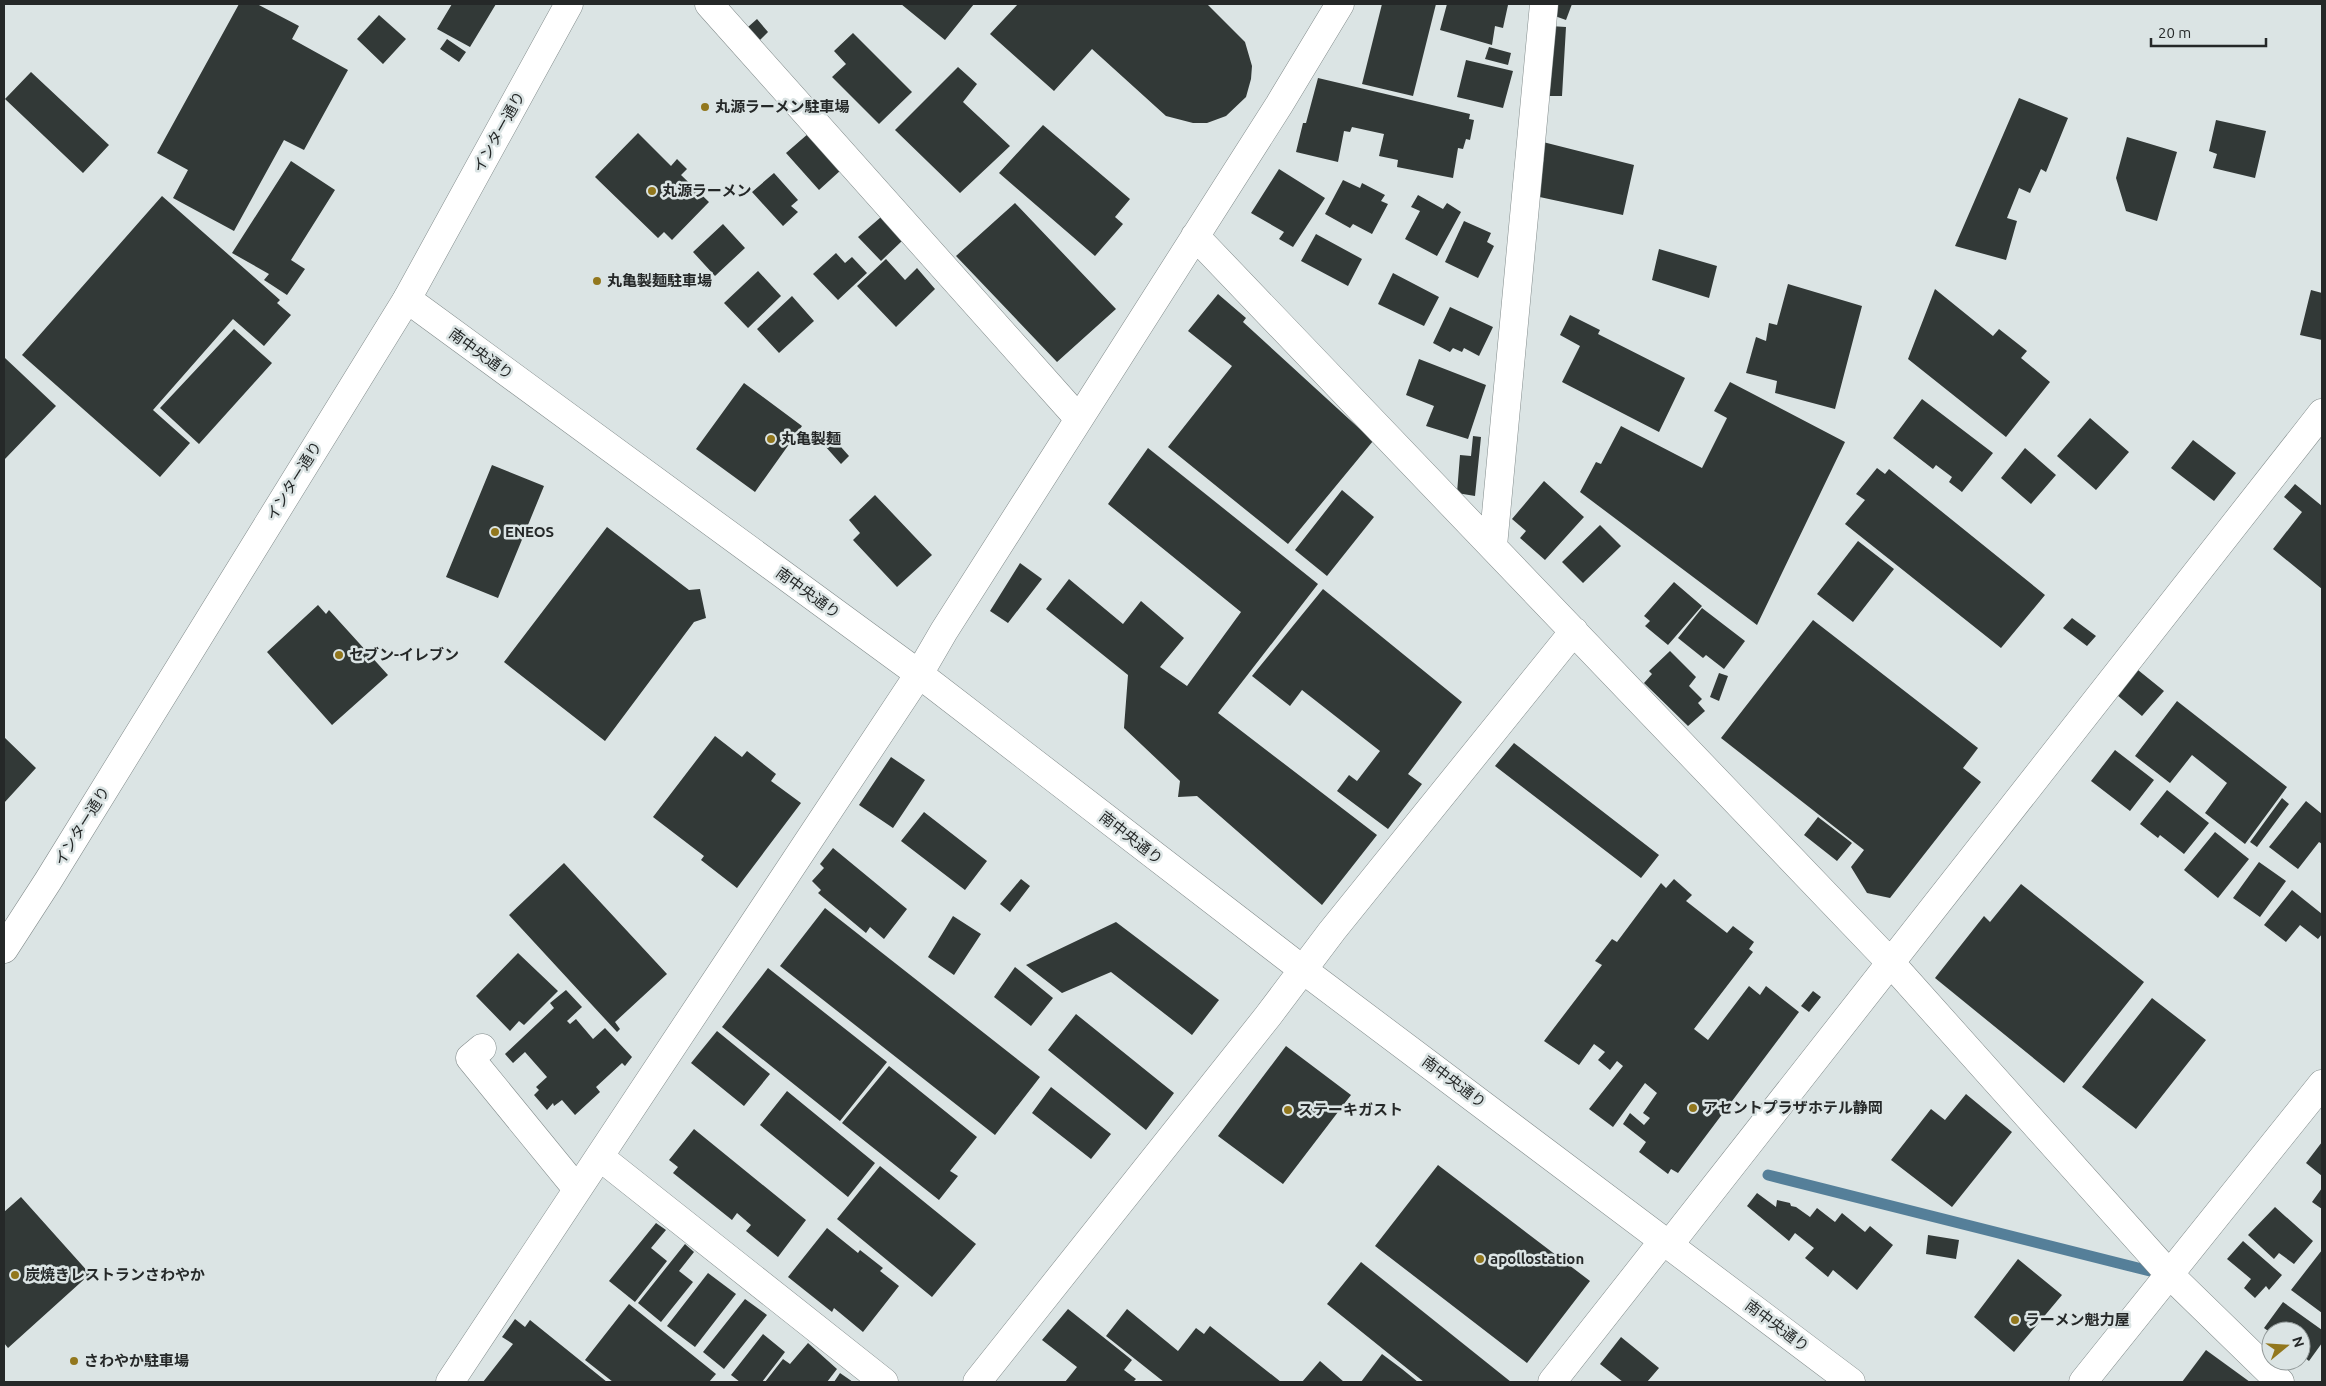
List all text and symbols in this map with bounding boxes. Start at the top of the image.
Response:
scale bar [2151,15,2266,47]
text: 20 m [2158,24,2191,41]
street label: インター通り [469,88,528,175]
place label: 丸源ラーメン駐車場 [715,98,849,115]
marker: 丸源ラーメン駐車場 [699,101,711,113]
place label: 丸源ラーメン [662,182,751,199]
marker: 丸源ラーメン [646,185,658,197]
place label: 丸亀製麺駐車場 [607,272,712,289]
marker: 丸亀製麺駐車場 [591,275,603,287]
street label: 南中央通り [446,325,517,383]
place label: 丸亀製麺 [781,430,841,447]
marker: 丸亀製麺 [765,433,777,445]
street label: インター通り [263,438,325,523]
place label: ENEOS [505,523,554,540]
marker: ENEOS [489,526,501,538]
street label: 南中央通り [773,564,844,622]
place label: セブン-イレブン [349,646,459,663]
marker: セブン-イレブン [333,649,345,661]
street label: インター通り [51,783,113,868]
street label: 南中央通り [1097,808,1166,867]
street label: 南中央通り [1419,1052,1489,1111]
place label: アセントプラザホテル静岡 [1703,1099,1883,1116]
place label: ステーキガスト [1298,1101,1403,1118]
marker: アセントプラザホテル静岡 [1687,1102,1699,1114]
marker: ステーキガスト [1282,1104,1294,1116]
place label: apollostation [1490,1250,1584,1267]
marker: apollostation [1474,1253,1486,1265]
place label: 炭焼きレストランさわやか [25,1266,205,1283]
marker: 炭焼きレストランさわやか [9,1269,21,1281]
street label: 南中央通り [1742,1296,1812,1355]
place label: ラーメン魁力屋 [2025,1311,2129,1328]
marker: ラーメン魁力屋 [2009,1314,2021,1326]
north arrow [2261,1321,2311,1371]
text: N [2289,1335,2308,1349]
place label: さわやか駐車場 [84,1352,189,1369]
marker: さわやか駐車場 [68,1355,80,1367]

